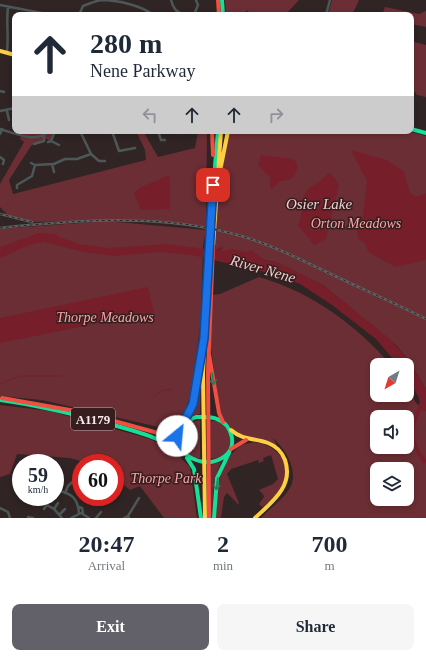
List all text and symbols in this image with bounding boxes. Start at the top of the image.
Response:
icon: ahead [24,28,76,80]
text: 280 m [90,28,162,59]
text: Nene Parkway [90,61,195,81]
icon: left [139,104,161,126]
icon: ahead [181,104,203,126]
icon: ahead [223,104,245,126]
icon: right [265,104,287,126]
pin [196,168,230,202]
icon: arrive [202,174,224,196]
water label: Osier Lake [286,196,352,212]
park label: Orton Meadows [311,216,402,231]
water label: River Nene [228,252,298,286]
park label: Thorpe Meadows [56,310,154,325]
north arrow [370,358,414,402]
map controls [370,358,414,506]
one-way arrow [209,372,217,385]
road number: A1179 [71,408,115,430]
button: sound [370,410,414,454]
position arrow [156,415,198,457]
speed limit sign: 60 [72,454,124,506]
button: layers [370,462,414,506]
text: 59 [28,464,48,486]
park label: Thorpe Park [130,471,202,486]
one-way arrow [213,477,221,490]
text: km/h [28,484,48,495]
text: 20:47 [78,531,134,557]
text: 2 [217,531,229,557]
text: 700 [312,531,348,557]
text: Arrival [88,558,125,573]
text: min [213,558,233,573]
text: m [324,558,335,573]
button: Exit [12,604,209,650]
button: Share [217,604,414,650]

